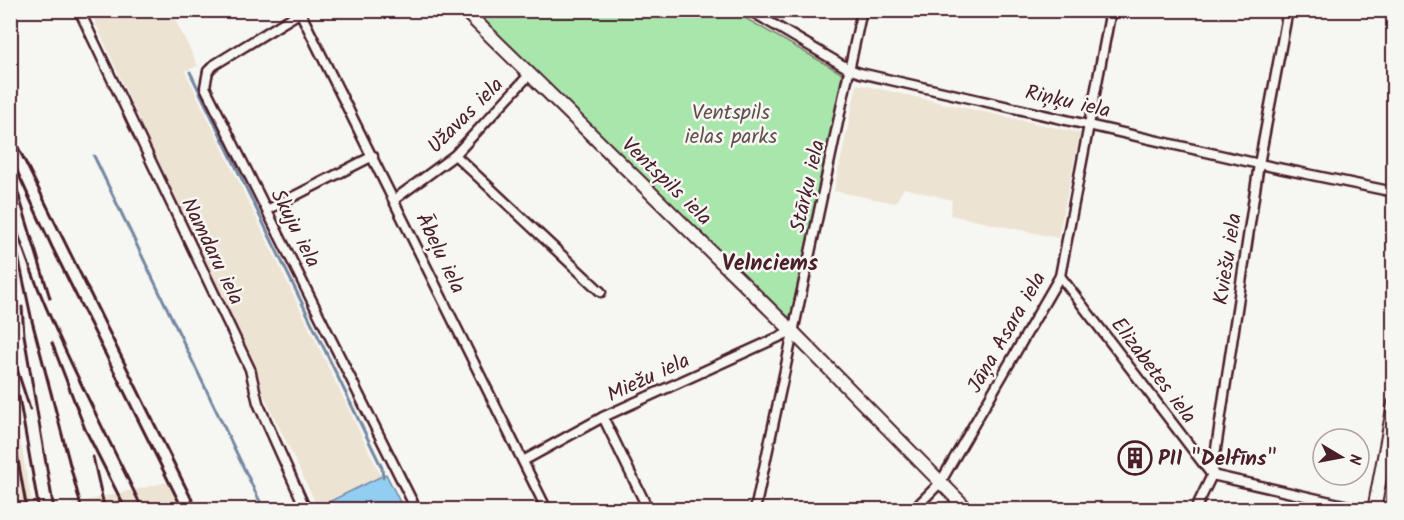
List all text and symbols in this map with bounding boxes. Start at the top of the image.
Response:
street label: Užavas iela [420,70,512,162]
street label: Riņķu iela [1022,77,1114,128]
park label: Ventspils ielas parks [685,97,777,154]
street label: Ventspils iela [613,130,719,234]
street label: Stārķu iela [782,137,835,236]
street label: Skuju iela [261,184,329,274]
street label: Namdaru iela [171,192,252,311]
street label: Ābeļu iela [406,208,473,300]
street label: Kviešu iela [1205,211,1252,308]
district label: Velnciems [722,247,819,282]
street label: Jāņa Asara iela [959,266,1055,400]
street label: Elizabetes iela [1102,311,1204,431]
street label: Miežu iela [602,345,696,412]
north arrow [1311,427,1371,487]
building icon: PII "Delfīns" [1117,440,1153,476]
place label: PII "Delfīns" [1158,443,1277,476]
text: N [1341,452,1367,466]

